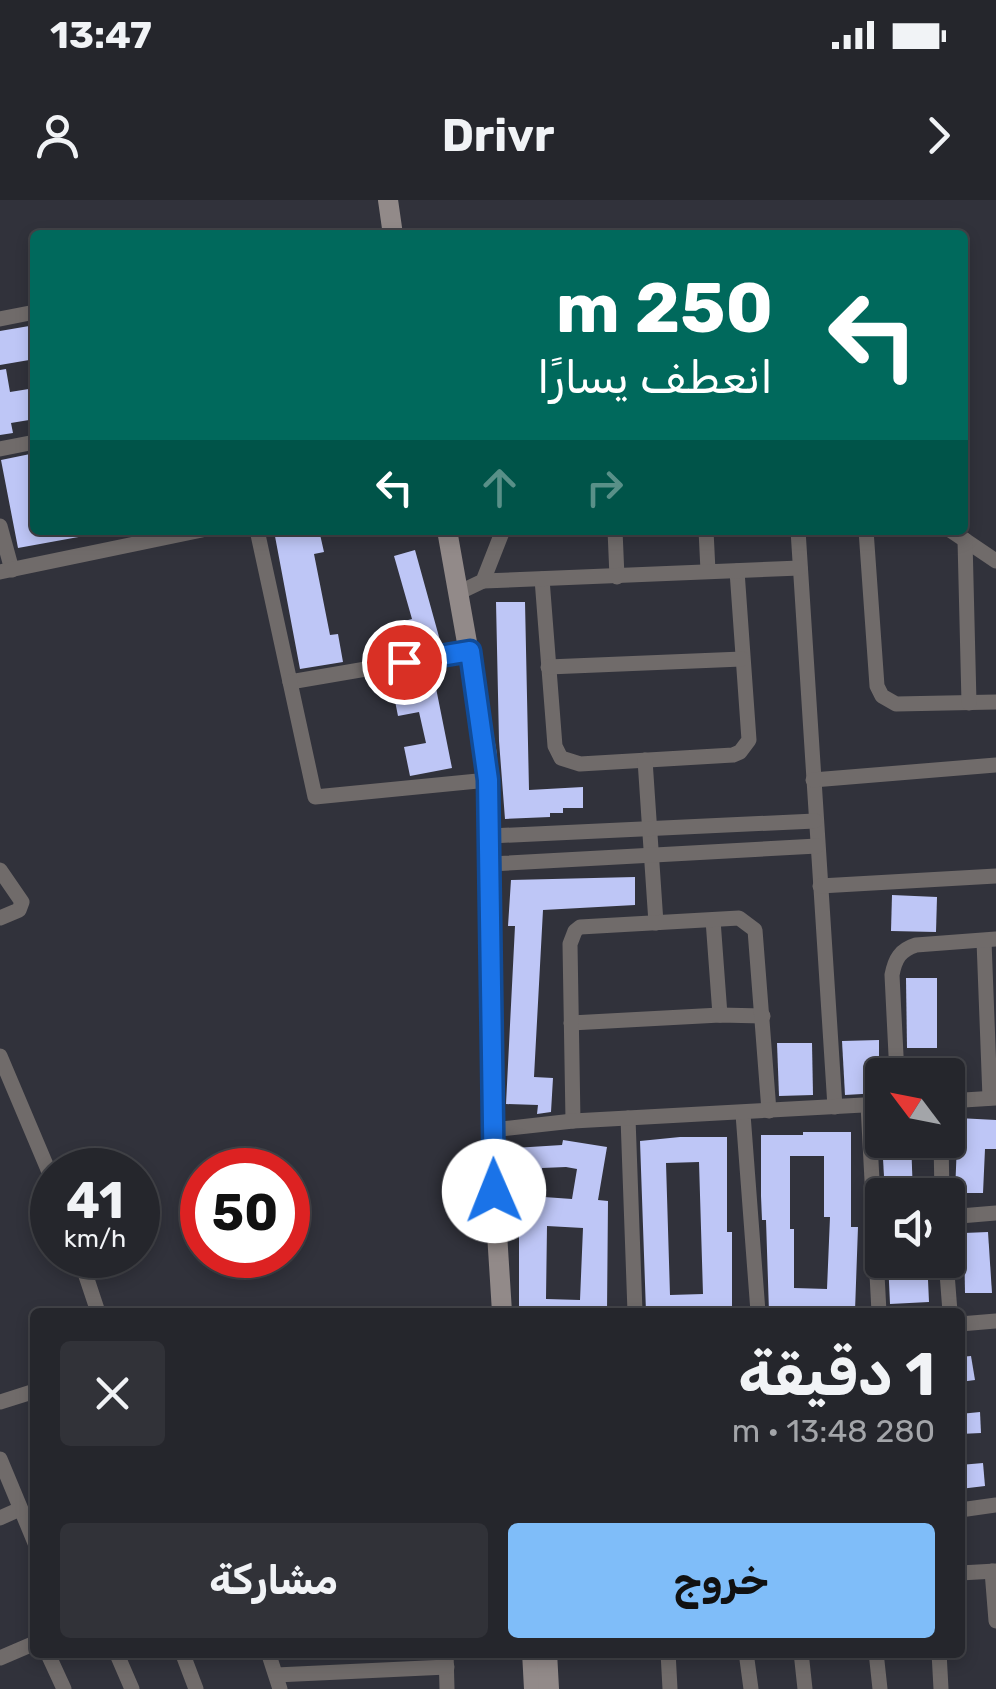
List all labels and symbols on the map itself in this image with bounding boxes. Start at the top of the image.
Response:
pin [362,620,447,705]
north arrow [865,1058,965,1158]
position arrow [442,1139,546,1243]
speed limit sign: 50 [180,1148,310,1278]

